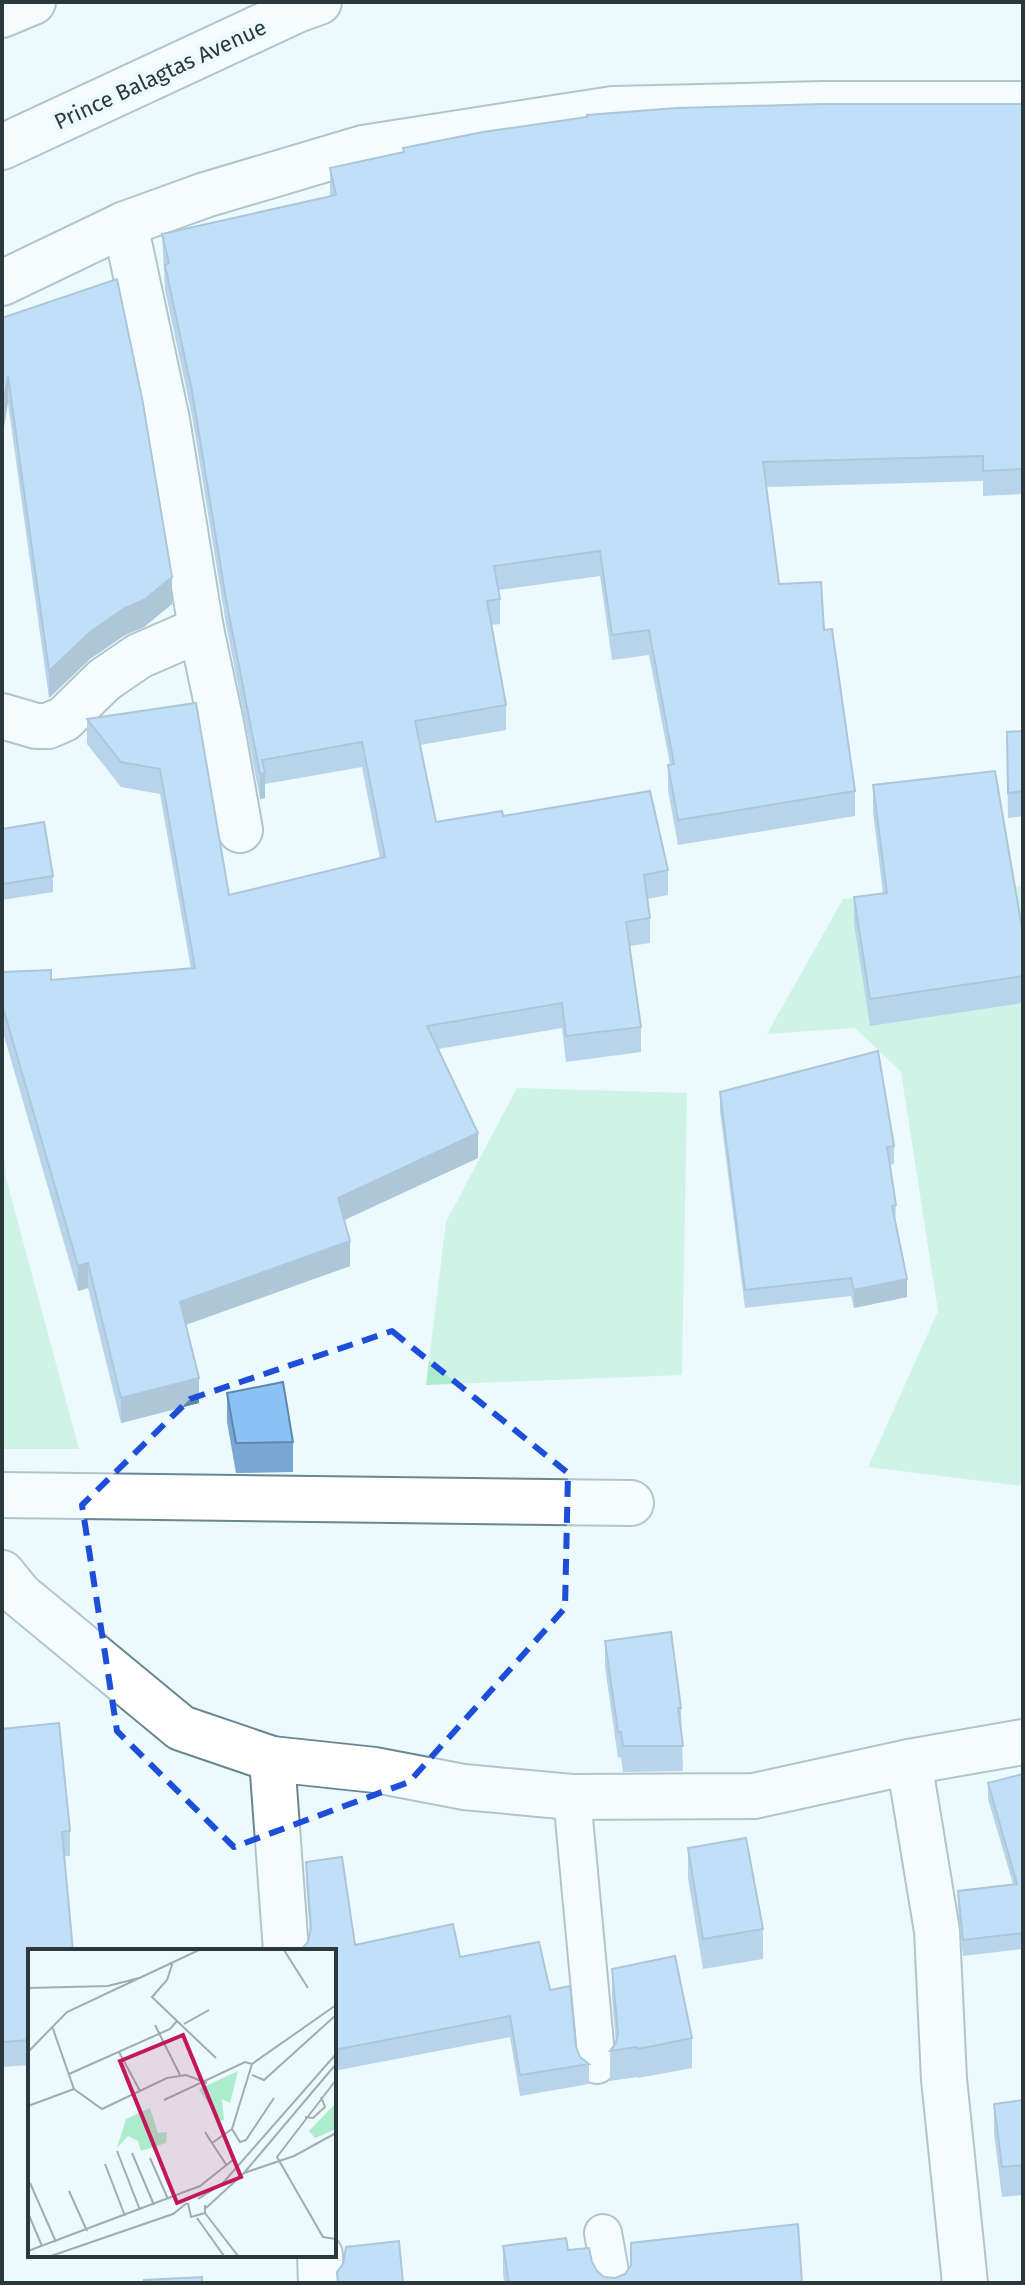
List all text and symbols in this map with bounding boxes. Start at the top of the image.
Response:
street label: Prince Balagtas Avenue [50,13,271,136]
inset map [28,1949,336,2257]

